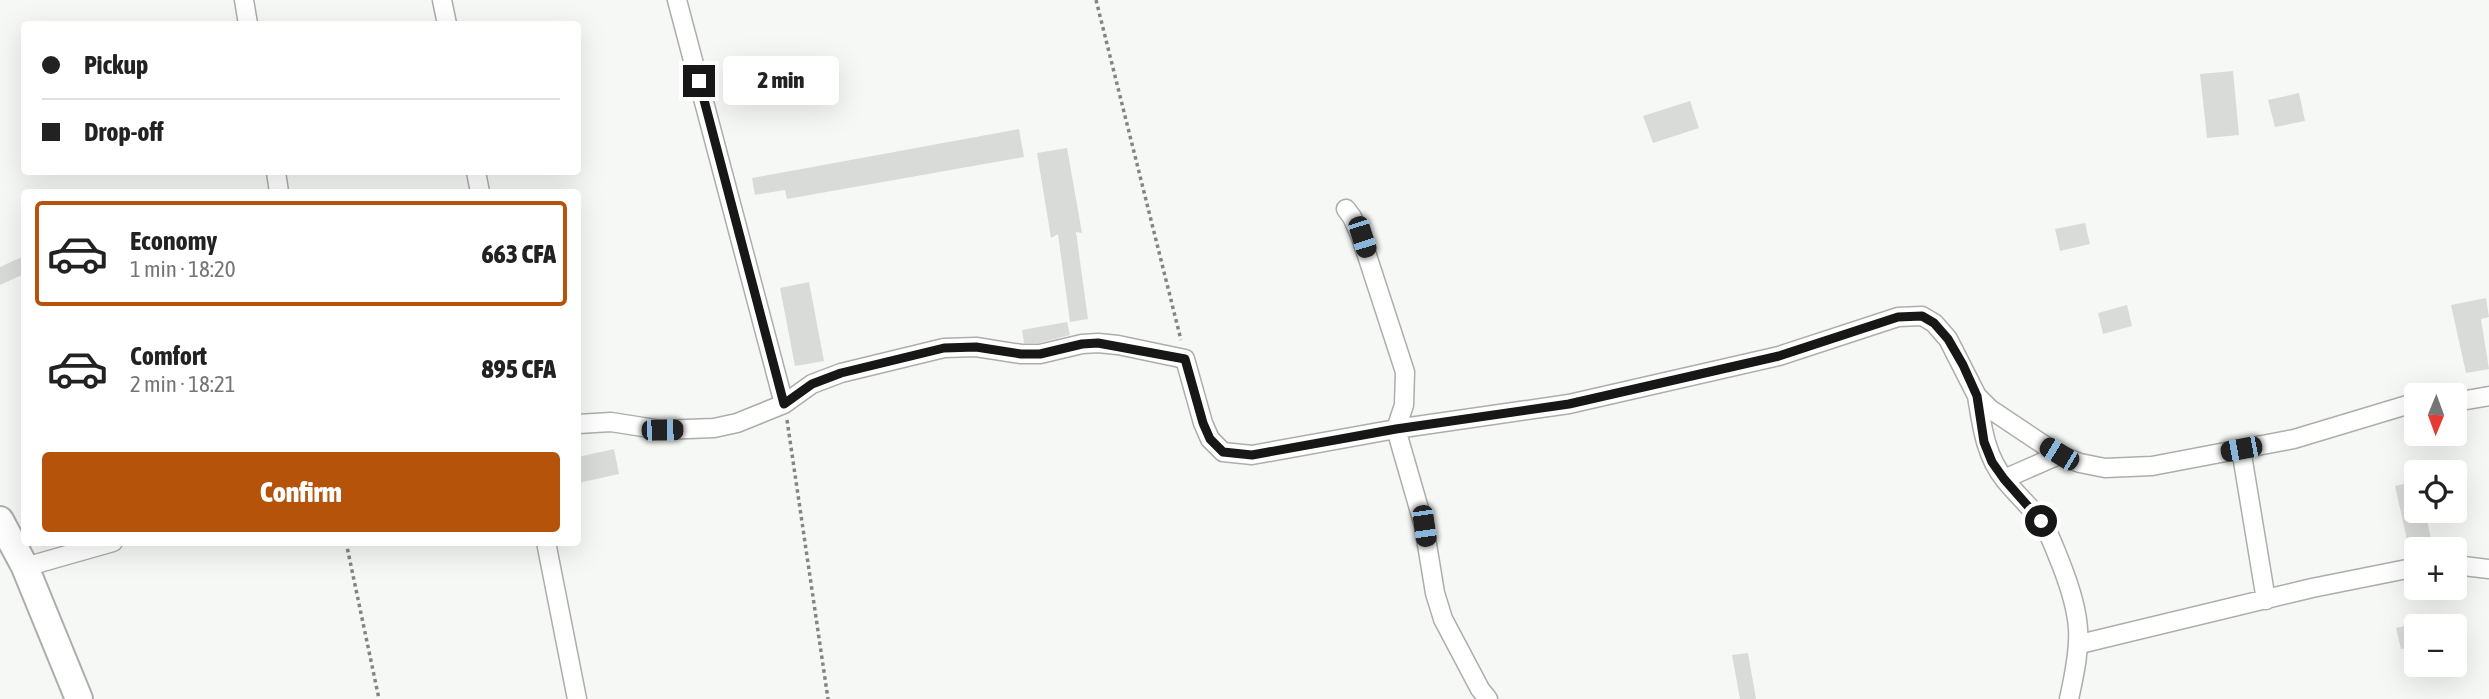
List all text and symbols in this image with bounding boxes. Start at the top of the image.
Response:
text: Pickup [84,50,148,80]
callout: 2 min [724,56,839,106]
route end [683,65,715,97]
text: 2 min [758,67,804,93]
text: Drop-off [84,117,164,147]
car [1346,214,1379,260]
icon: car [46,222,109,285]
text: Economy [130,226,217,256]
text: 663 CFA [481,239,556,269]
text: 1 min · 18:20 [130,256,236,282]
icon: car [46,337,109,400]
text: Comfort [130,341,207,371]
text: 895 CFA [481,354,556,384]
text: 2 min · 18:21 [130,371,236,397]
north arrow [2404,383,2468,446]
map controls [2404,383,2467,677]
car [641,419,684,441]
car [2036,434,2083,474]
car [2219,435,2264,463]
button: Confirm [42,452,560,532]
button: locate [2404,460,2467,523]
car [1411,504,1438,548]
route start [2025,505,2057,537]
button: + [2404,537,2467,600]
button: − [2404,614,2467,677]

